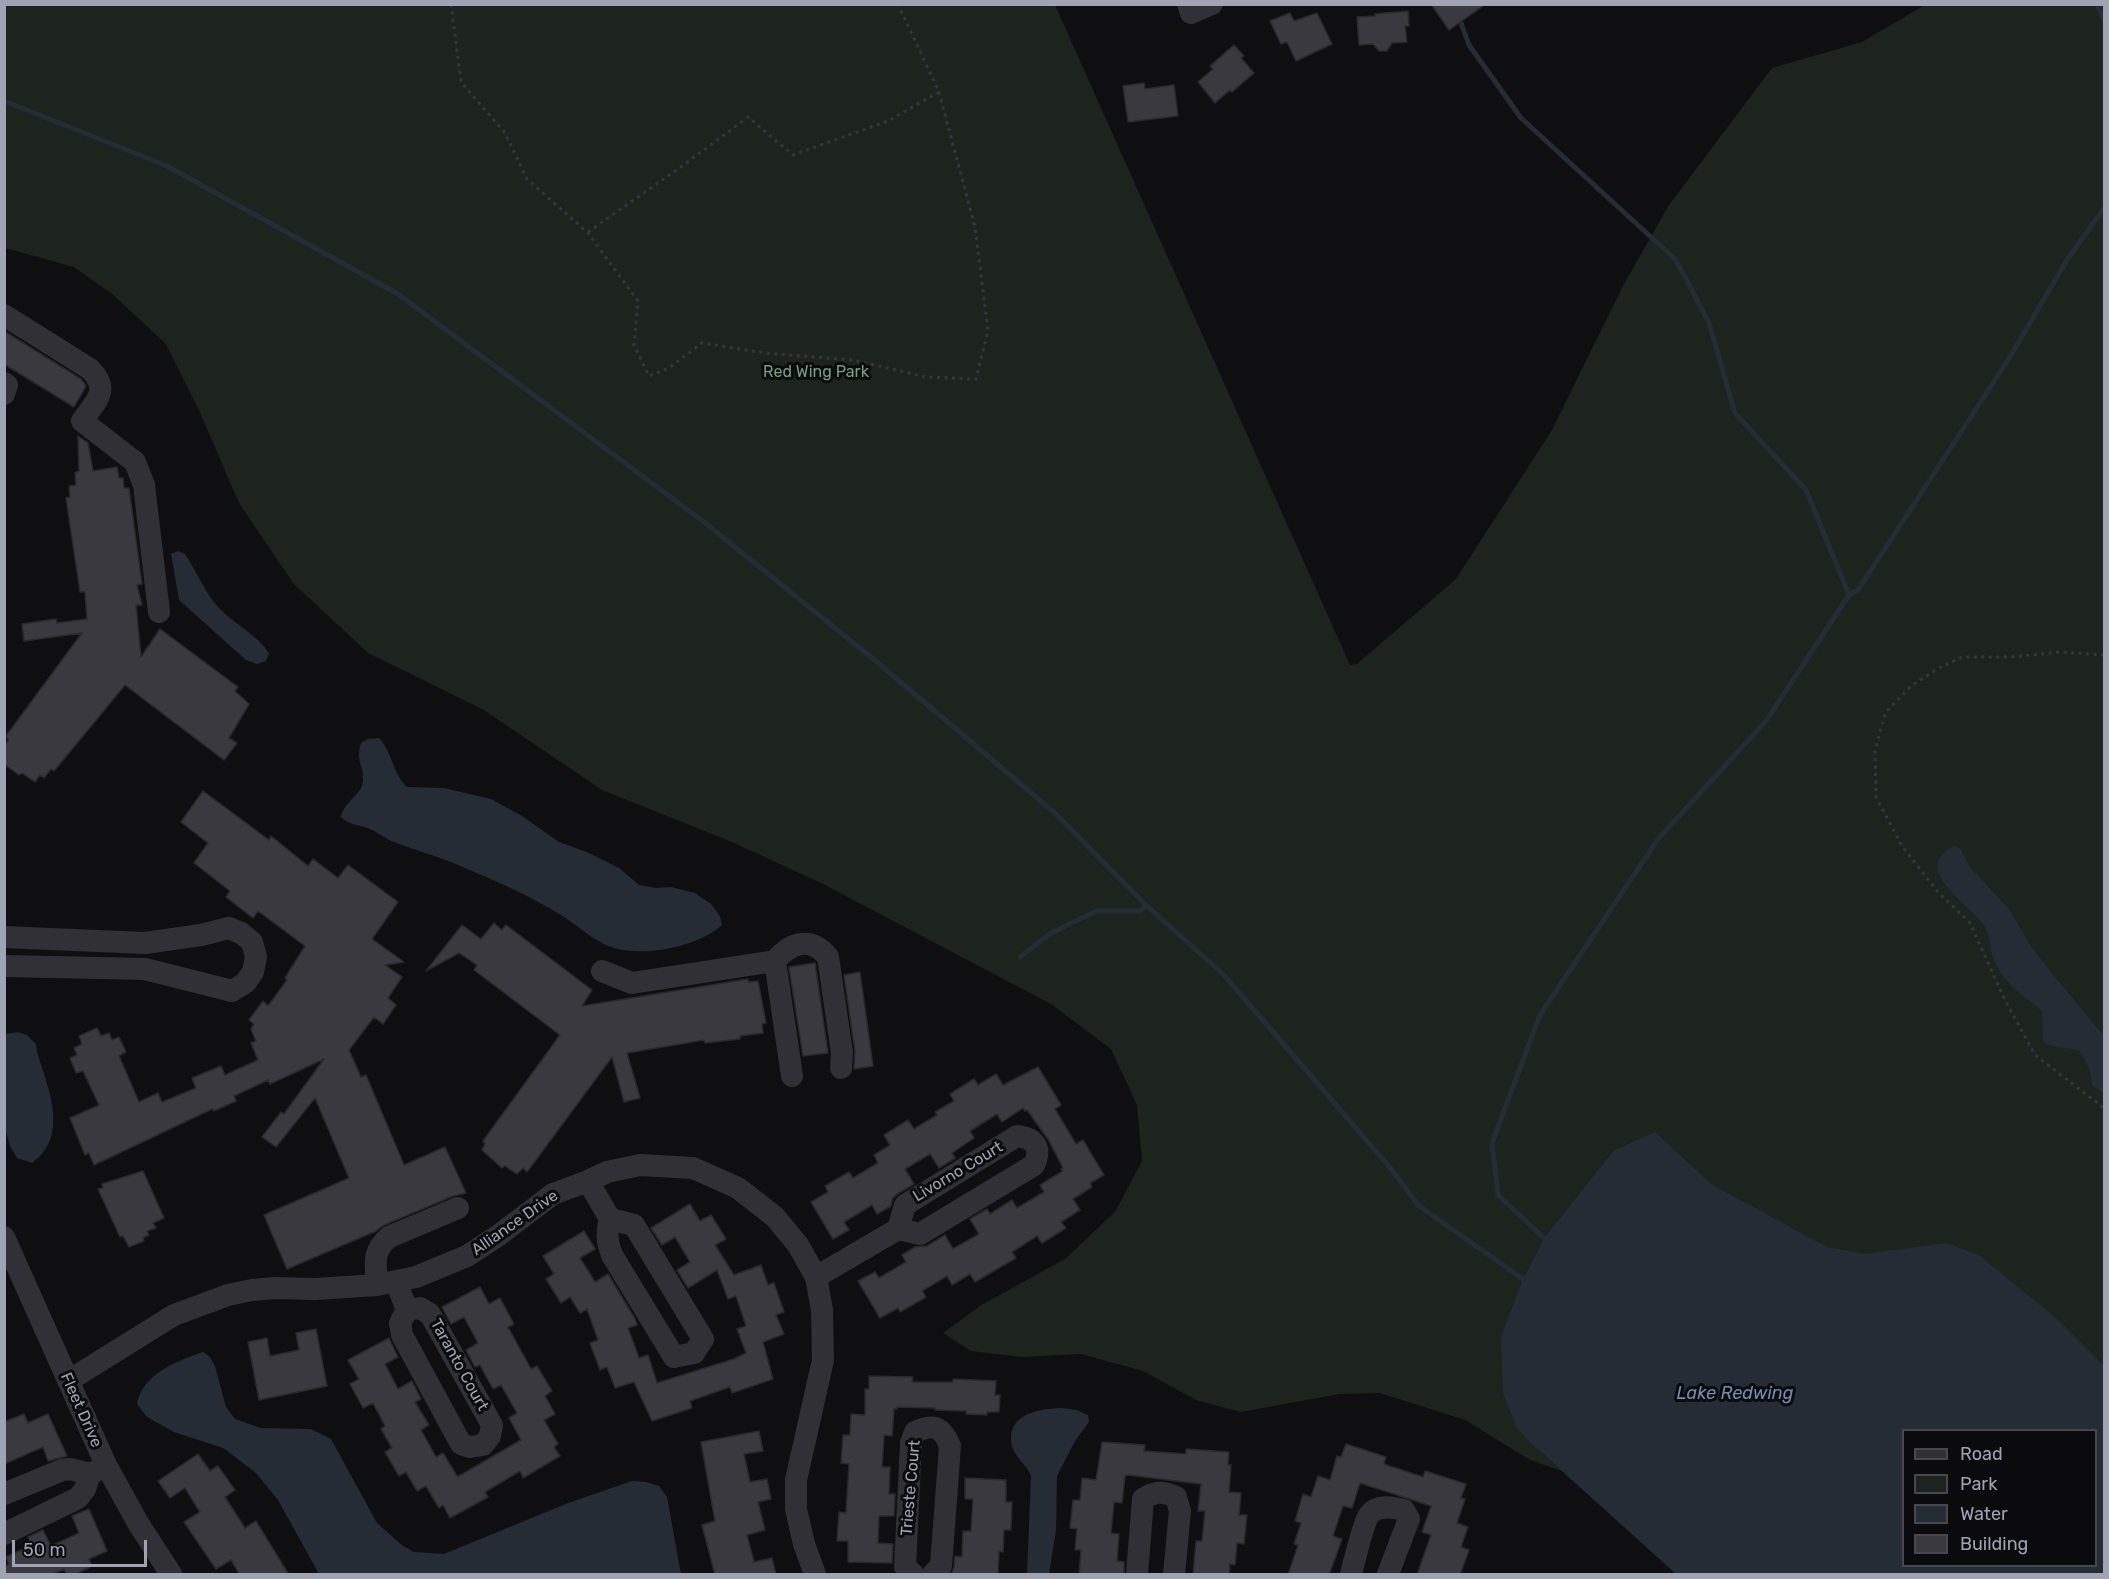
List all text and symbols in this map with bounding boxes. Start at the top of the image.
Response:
park label: Red Wing Park [763,362,869,382]
street label: Livorno Court [910,1138,1006,1206]
street label: Alliance Drive [468,1186,562,1260]
street label: Taranto Court [426,1316,492,1414]
street label: Fleet Drive [56,1370,106,1450]
water label: Lake Redwing [1677,1383,1793,1405]
legend [1902,1429,2097,1567]
street label: Trieste Court [897,1439,925,1537]
text: Road [1960,1443,2003,1465]
text: Park [1960,1473,1997,1495]
text: Water [1960,1503,2008,1525]
scale bar [15,1528,150,1566]
text: Building [1960,1533,2028,1555]
text: 50 m [23,1539,66,1561]

